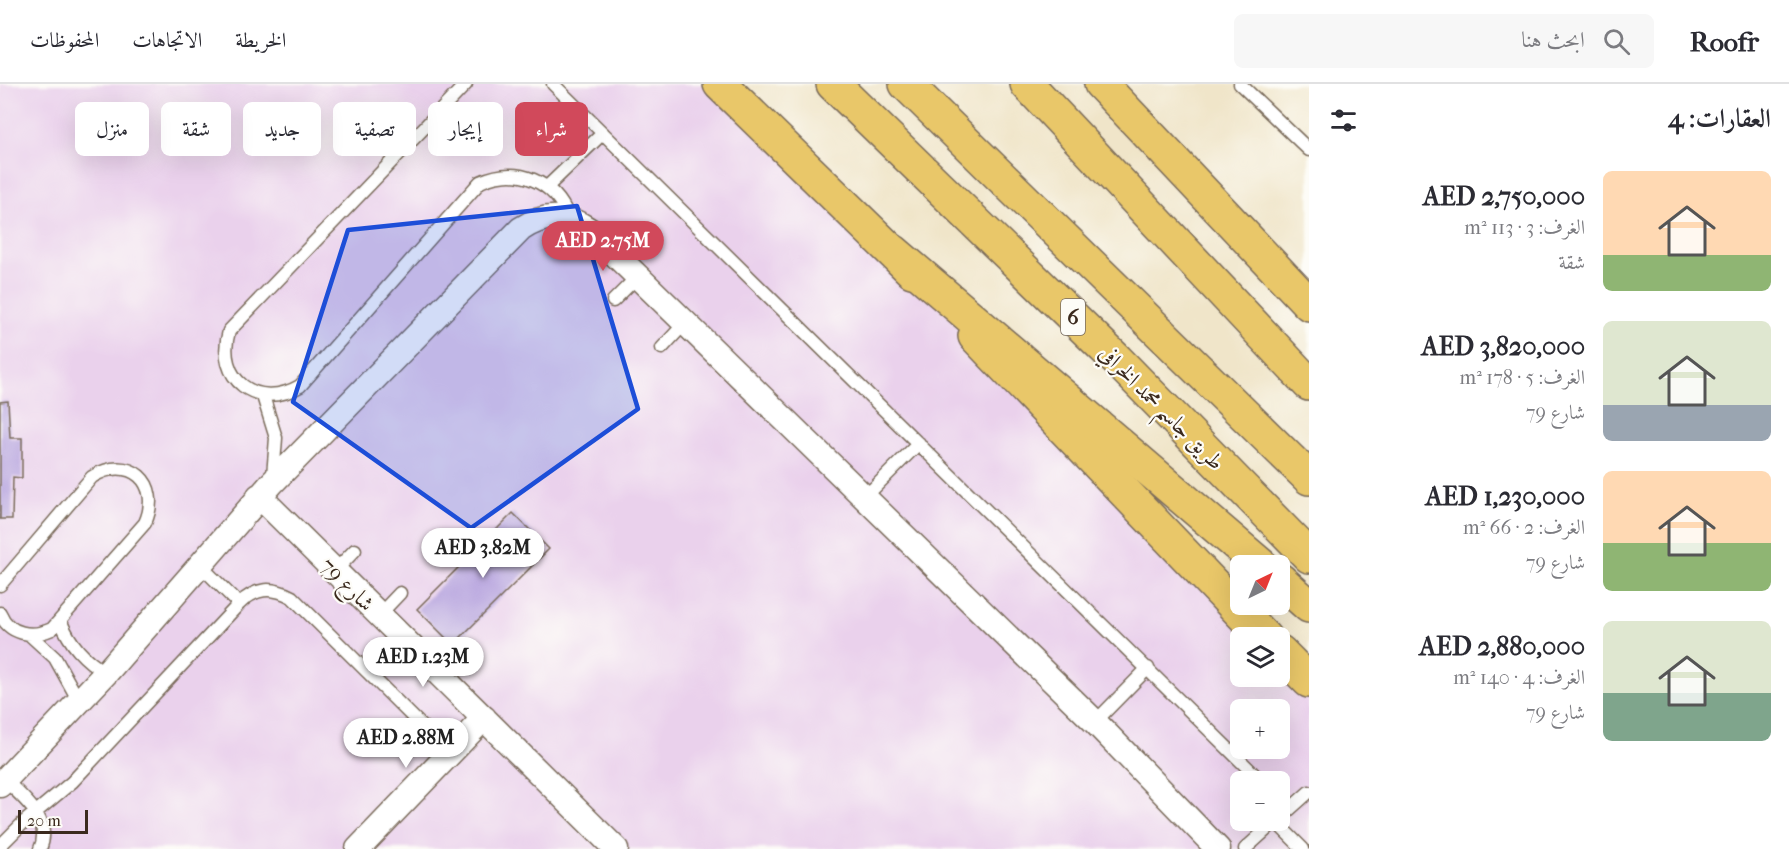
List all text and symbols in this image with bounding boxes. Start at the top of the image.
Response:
search box [1234,14,1654,68]
icon: search [1600,25,1633,58]
text: Roofr [1690,25,1759,58]
text: ابحث هنا [1521,27,1585,53]
text: المحفوظات [30,28,99,52]
text: الاتجاهات [132,28,202,52]
text: الخريطة [235,28,286,52]
chip: منزل [75,102,149,156]
chip: شقة [161,102,231,156]
chip: جديد [243,102,321,156]
chip: تصفية [333,102,416,156]
chip: إيجار [428,102,503,156]
chip: شراء [515,102,588,156]
text: العقارات: 4 [1668,103,1771,134]
icon: filters [1327,104,1360,137]
text: AED 2,750,000 [1423,181,1585,212]
icon: home [1651,195,1723,267]
text: الغرف: 3 · 113 m² [1464,216,1585,239]
pin: AED 2.75M [534,221,672,272]
text: AED 2.75M [556,229,650,252]
text: شقة [1559,251,1585,274]
road number: 6 [1061,299,1085,335]
text: AED 3,820,000 [1422,331,1585,362]
street label: طريق جاسم محمد الخرافي [1088,340,1229,481]
icon: home [1651,345,1723,417]
text: الغرف: 5 · 178 m² [1460,366,1585,389]
text: شارع 79 [1526,401,1585,424]
text: AED 1,230,000 [1425,481,1585,512]
icon: home [1651,495,1723,567]
text: الغرف: 2 · 66 m² [1463,516,1585,539]
pin: AED 3.82M [414,528,552,579]
text: AED 3.82M [435,536,531,559]
text: شارع 79 [1526,551,1585,574]
street label: شارع 79 [312,553,379,620]
north arrow [1230,555,1290,615]
map controls [1230,555,1290,831]
button: layers [1230,627,1290,687]
text: AED 2,880,000 [1419,631,1585,662]
pin: AED 1.23M [354,637,492,688]
text: AED 1.23M [377,645,469,668]
icon: home [1651,645,1723,717]
text: الغرف: 4 · 140 m² [1453,666,1585,689]
button: + [1230,699,1290,759]
text: شارع 79 [1526,701,1585,724]
pin: AED 2.88M [337,718,475,769]
text: AED 2.88M [357,726,455,749]
button: − [1230,771,1290,831]
scale bar [18,807,88,834]
text: 20 m [27,811,61,830]

